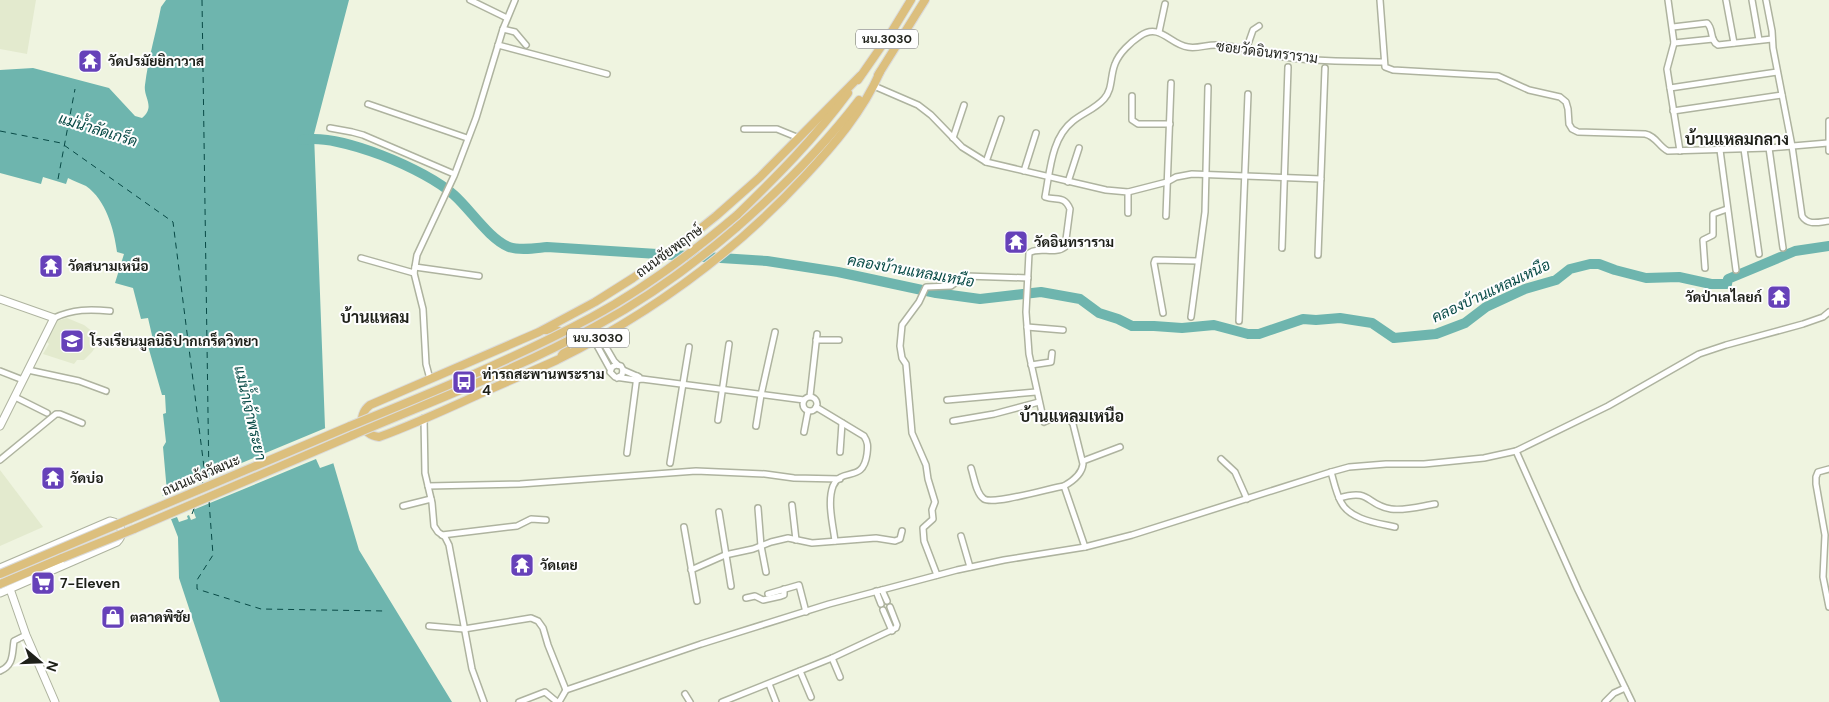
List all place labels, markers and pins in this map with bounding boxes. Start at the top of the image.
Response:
temple icon: วัดปรมัยยิกาวาส [77,48,103,74]
place label: วัดปรมัยยิกาวาส [108,52,204,70]
temple icon: วัดอินทราราม [1003,229,1029,255]
place label: วัดอินทราราม [1034,233,1114,251]
temple icon: วัดสนามเหนือ [38,253,64,279]
place label: วัดสนามเหนือ [68,257,149,275]
temple icon: วัดป่าเลไลยก์ [1766,284,1792,310]
place label: วัดป่าเลไลยก์ [1685,288,1763,306]
school or university icon: โรงเรียนมูลนิธิปากเกร็ดวิทยา [59,328,85,354]
place label: โรงเรียนมูลนิธิปากเกร็ดวิทยา [89,331,259,352]
place label: ท่ารถสะพานพระราม 4 [482,365,605,399]
bus stop icon: ท่ารถสะพานพระราม 4 [451,369,477,395]
temple icon: วัดบ่อ [40,465,66,491]
place label: วัดบ่อ [70,469,104,487]
temple icon: วัดเตย [509,552,535,578]
place label: วัดเตย [540,556,578,574]
supermarket icon: 7-Eleven [30,570,56,596]
place label: 7-Eleven [60,574,120,592]
shop icon: ตลาดพิชัย [100,604,126,630]
place label: ตลาดพิชัย [130,608,191,626]

